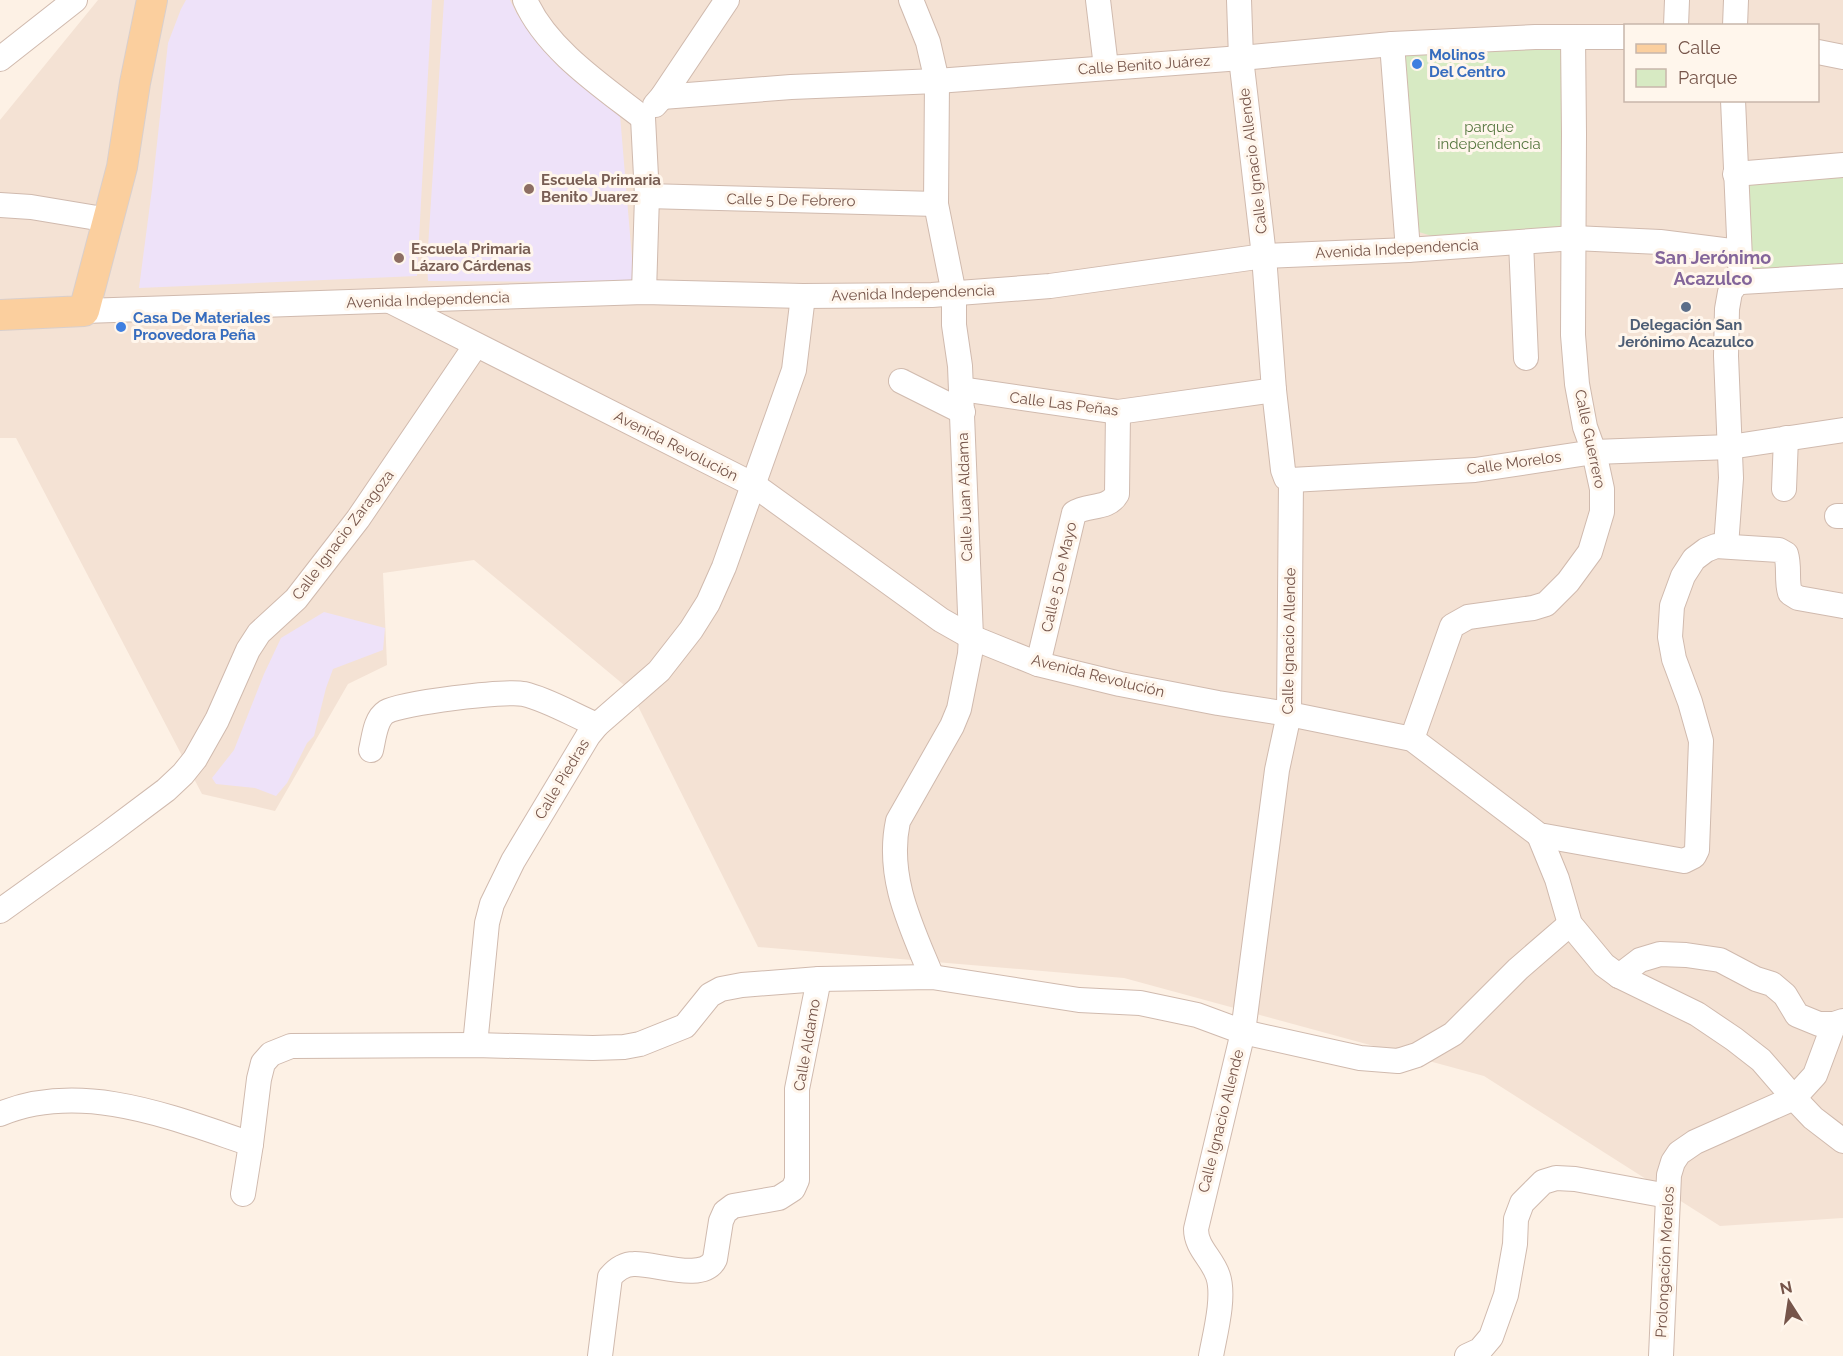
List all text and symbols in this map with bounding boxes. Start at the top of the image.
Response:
legend [1624,24,1819,102]
text: Calle [1678,37,1721,58]
place label: Molinos Del Centro [1429,46,1506,81]
street label: Calle Benito Juárez [1077,51,1211,79]
marker: Molinos Del Centro [1410,57,1424,71]
text: Parque [1678,67,1738,88]
street label: Calle Ignacio Allende [1235,87,1271,235]
park label: parque independencia [1437,118,1541,153]
place label: Escuela Primaria Benito Juarez [541,171,661,206]
marker: Escuela Primaria Benito Juarez [522,182,536,196]
street label: Calle 5 De Febrero [726,190,856,210]
street label: Avenida Independencia [1315,236,1479,262]
place label: Escuela Primaria Lázaro Cárdenas [411,240,531,275]
district label: San Jerónimo Acazulco [1655,247,1771,289]
marker: Escuela Primaria Lázaro Cárdenas [392,251,406,265]
street label: Avenida Independencia [831,281,995,305]
street label: Avenida Independencia [346,288,510,312]
marker: Delegación San Jerónimo Acazulco [1679,300,1693,314]
place label: Casa De Materiales Proovedora Peña [133,309,270,344]
place label: Delegación San Jerónimo Acazulco [1618,316,1754,351]
marker: Casa De Materiales Proovedora Peña [114,320,128,334]
street label: Calle Las Peñas [1009,388,1119,420]
street label: Calle Guerrero [1571,388,1609,490]
street label: Avenida Revolución [611,407,741,485]
street label: Calle Juan Aldama [954,432,976,562]
street label: Calle Morelos [1466,447,1562,479]
street label: Calle Ignacio Zaragoza [288,467,398,603]
street label: Calle 5 De Mayo [1038,520,1080,634]
street label: Calle Ignacio Allende [1279,567,1299,715]
street label: Avenida Revolución [1030,651,1166,701]
street label: Calle Piedras [531,736,593,822]
street label: Calle Aldamo [790,997,824,1092]
street label: Calle Ignacio Allende [1195,1047,1248,1194]
street label: Prolongación Morelos [1652,1186,1678,1338]
north arrow [1759,1272,1819,1332]
text: N [1778,1277,1794,1298]

